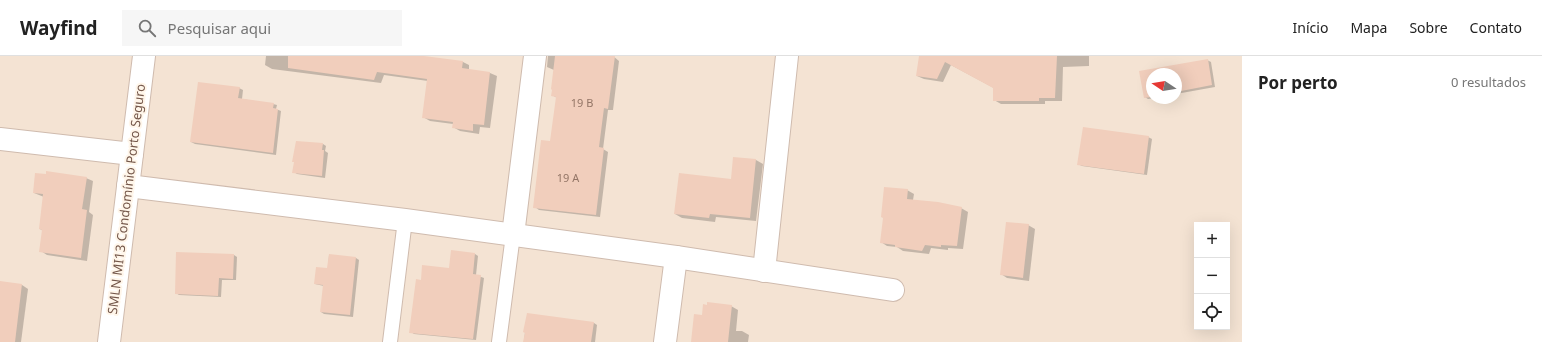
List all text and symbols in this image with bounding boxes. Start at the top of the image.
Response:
search box [122,10,402,46]
text: Wayfind [20,15,98,41]
icon: search [136,17,158,39]
text: Pesquisar aqui [168,18,271,38]
text: Início [1293,18,1328,37]
text: Mapa [1350,18,1387,37]
text: Sobre [1409,18,1448,37]
text: Contato [1470,18,1522,37]
north arrow [1146,68,1182,104]
text: Por perto [1258,71,1338,94]
text: 0 resultados [1451,73,1526,91]
street label: SMLN MI13 Condomínio Porto Seguro [103,83,149,315]
house number: 19 B [571,95,593,110]
house number: 19 A [557,170,580,185]
map controls [1194,222,1230,330]
button: + [1194,222,1230,258]
button: − [1194,258,1230,294]
button: locate [1194,294,1230,330]

